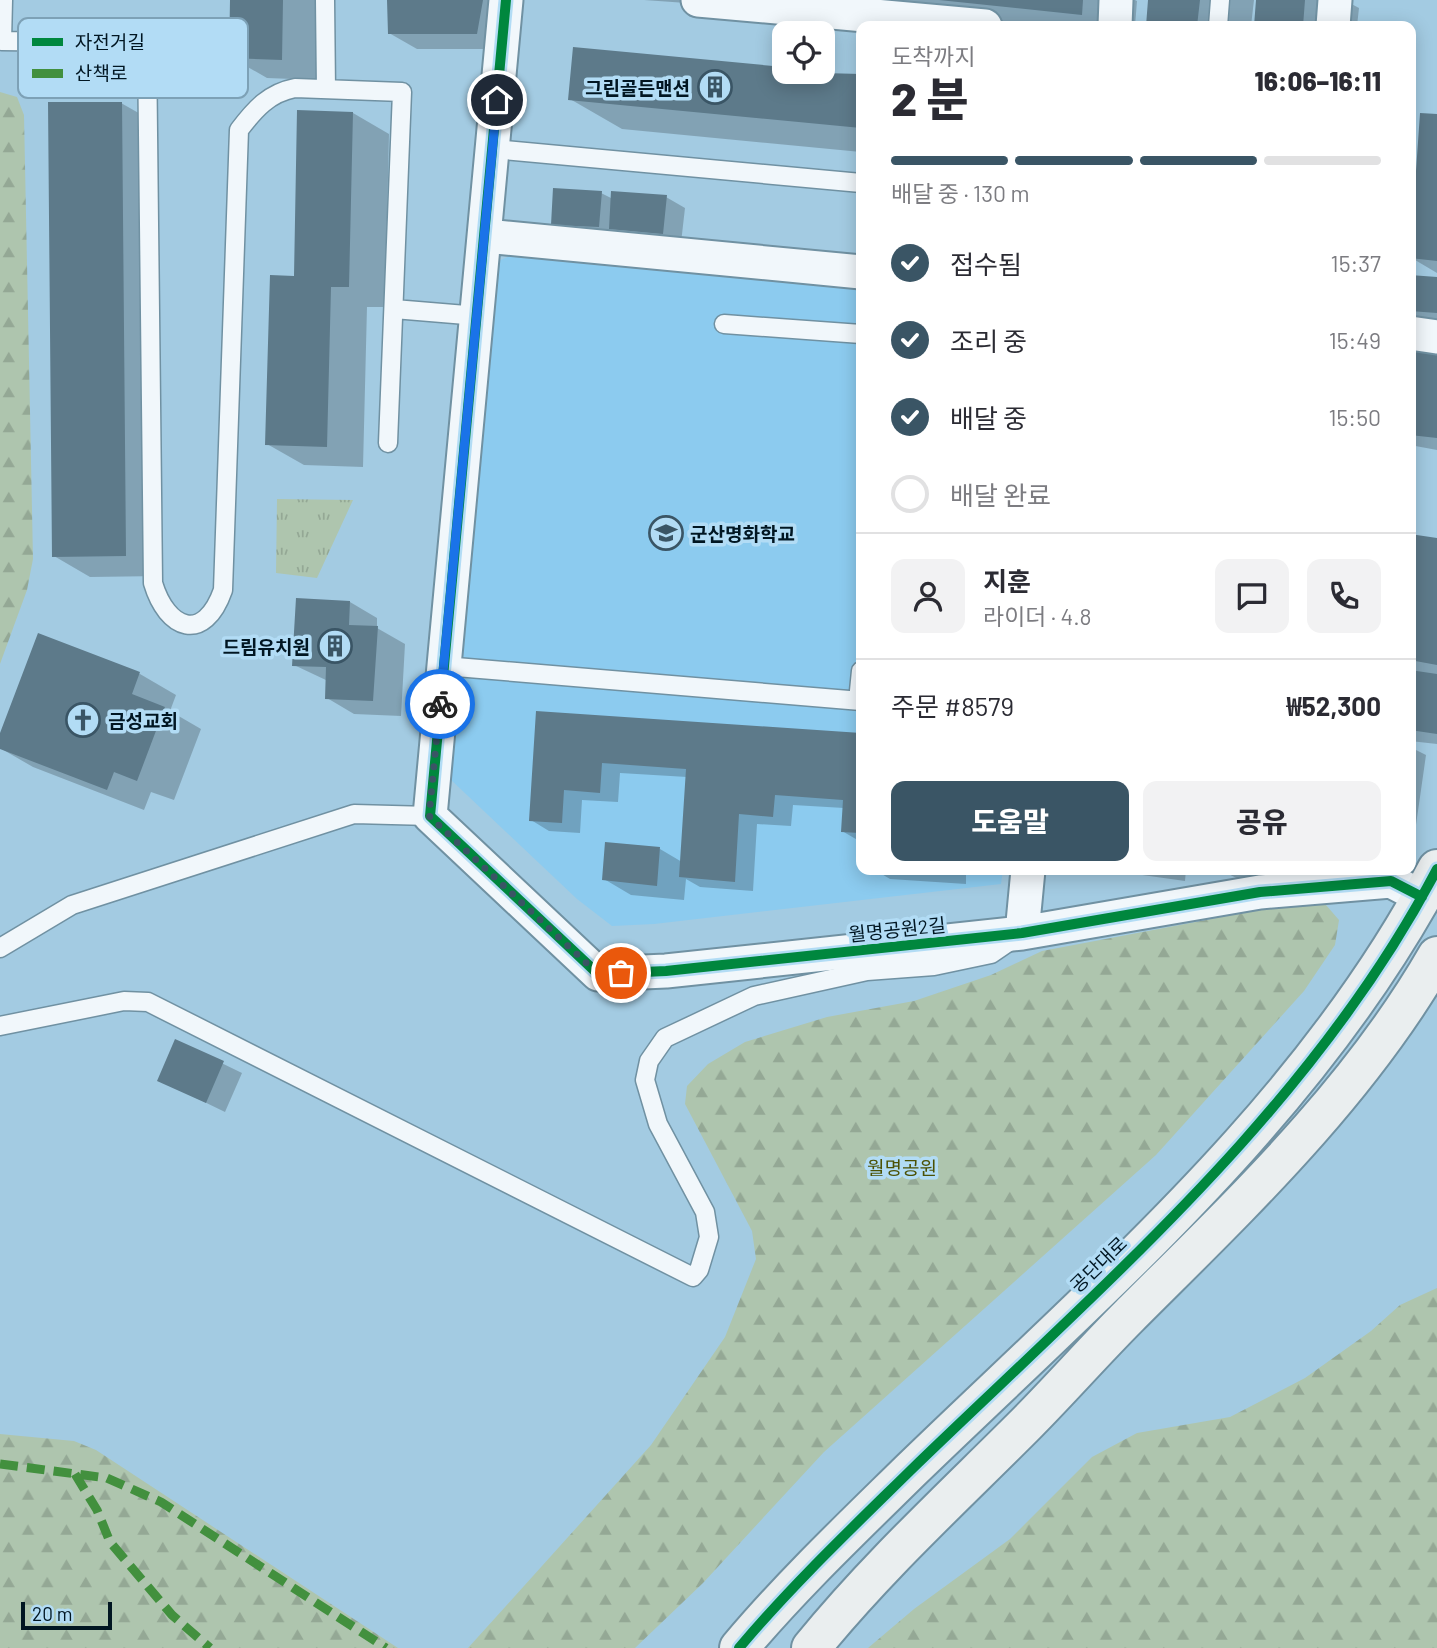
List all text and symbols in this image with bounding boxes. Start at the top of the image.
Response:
legend [18,18,248,98]
map controls [772,21,835,84]
button: locate [772,21,835,84]
text: 자전거길 [75,30,145,53]
text: 도착까지 [891,42,976,70]
text: 산책로 [75,61,127,84]
text: 16:06–16:11 [1254,65,1381,96]
building icon: 그린골든맨션 [696,68,734,106]
pin [467,70,527,130]
text: 2 분 [891,70,969,125]
place label: 그린골든맨션 [585,76,690,99]
icon: home [478,81,516,119]
text: 배달 중 · 130 m [891,179,1030,207]
icon: check [891,244,929,282]
text: 접수됨 [950,248,1022,279]
text: 15:37 [1331,249,1381,277]
icon: check [891,321,929,359]
text: 조리 중 [950,325,1027,356]
text: 15:49 [1329,326,1381,354]
icon: check [891,398,929,436]
text: 배달 중 [950,402,1027,433]
text: 15:50 [1329,403,1381,431]
text: 배달 완료 [950,479,1051,510]
school or university icon: 군산명화학교 [647,514,685,552]
place label: 군산명화학교 [690,522,795,545]
button: person [891,559,965,633]
button: chat [1215,559,1289,633]
button: phone [1307,559,1381,633]
text: 지훈 [983,565,1031,596]
text: 라이더 · 4.8 [983,602,1092,630]
building icon: 드림유치원 [316,627,354,665]
place label: 드림유치원 [223,635,310,658]
courier [405,669,475,739]
icon: bike [421,685,459,723]
text: 주문 #8579 [891,690,1014,721]
text: ₩52,300 [1287,690,1381,721]
church icon: 금성교회 [64,701,102,739]
place label: 금성교회 [108,709,178,732]
button: 도움말 [891,781,1129,861]
button: 공유 [1143,781,1381,861]
street label: 월명공원2길 [847,912,947,946]
pin [591,943,651,1003]
icon: bag [602,954,640,992]
park label: 월명공원 [867,1156,937,1179]
street label: 공단대로 [1065,1231,1131,1297]
scale bar [21,1599,112,1631]
text: 20 m [32,1602,72,1625]

